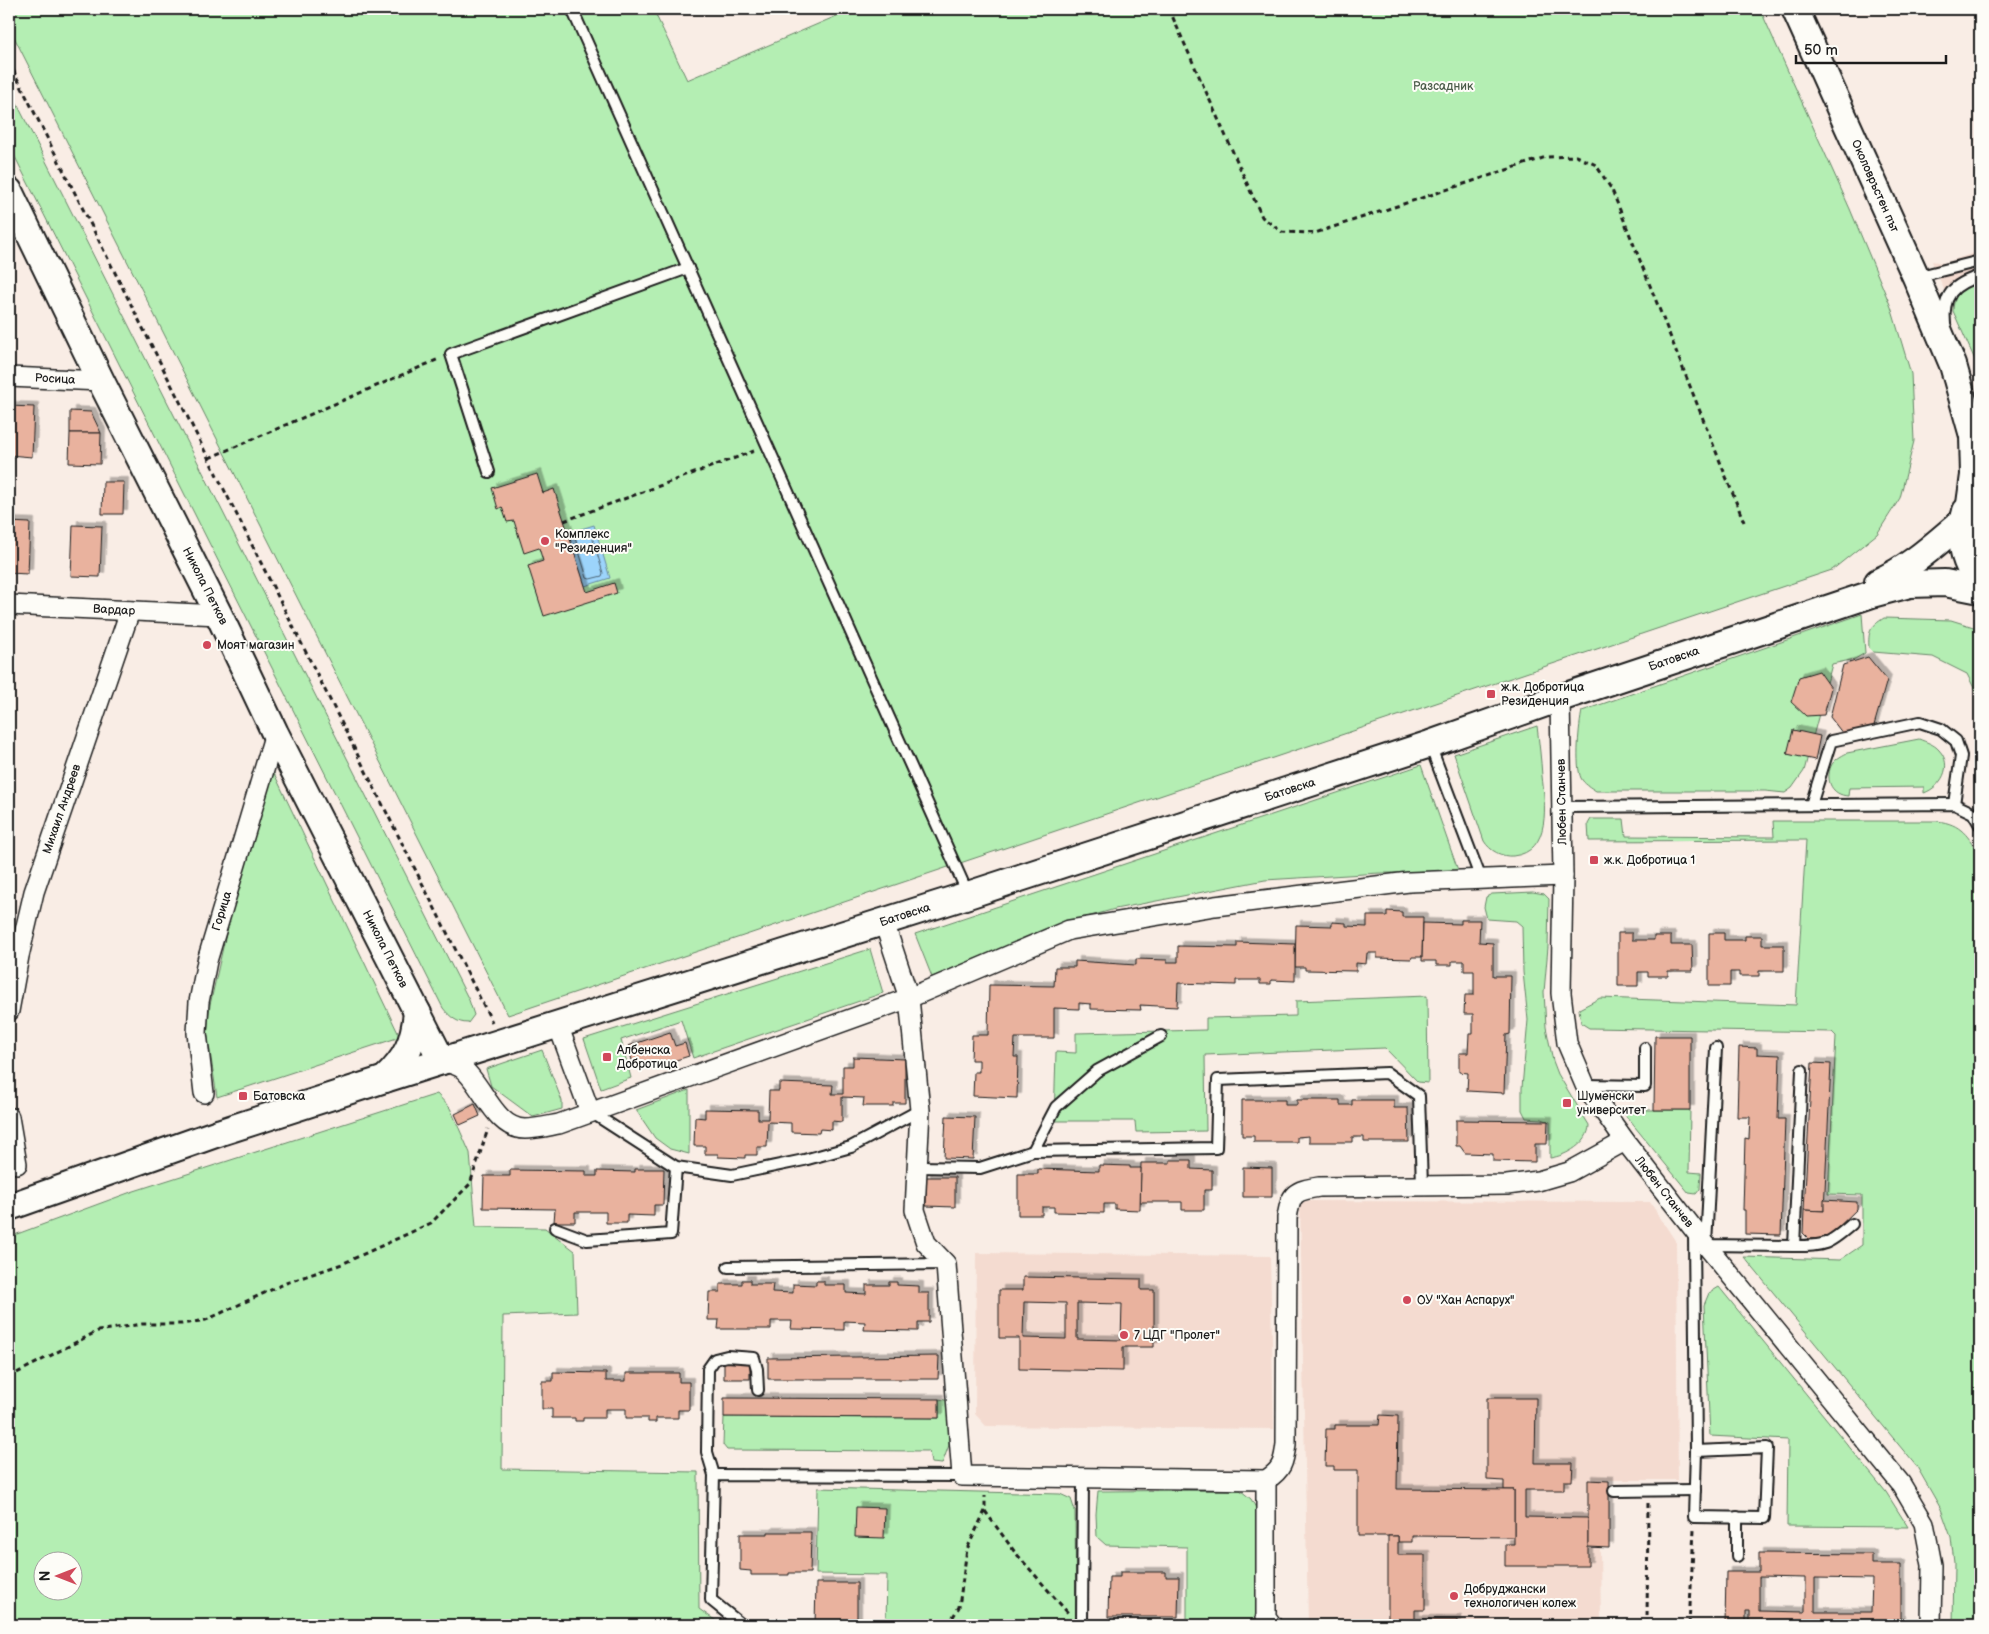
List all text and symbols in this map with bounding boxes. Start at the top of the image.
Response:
scale bar [1796,32,1946,64]
text: 50 m [1804,41,1838,60]
park label: Разсадник [1413,79,1474,94]
street label: Околовръстен път [1848,137,1902,235]
street label: Росица [34,370,76,388]
place label: Комплекс "Резиденция" [555,527,632,556]
marker: Комплекс "Резиденция" [539,535,551,547]
street label: Никола Петков [179,545,231,628]
street label: Вардар [92,601,136,619]
place label: Моят магазин [217,638,295,653]
marker: Моят магазин [201,639,213,651]
street label: Батовска [1647,643,1701,675]
place label: ж.к. Добротица Резиденция [1501,680,1584,709]
marker: ж.к. Добротица Резиденция [1485,688,1497,700]
street label: Любен Станчев [1554,758,1570,846]
street label: Михаил Андреев [40,762,85,856]
street label: Батовска [1263,775,1317,805]
place label: ж.к. Добротица 1 [1604,853,1695,868]
marker: ж.к. Добротица 1 [1588,854,1600,866]
street label: Горица [209,889,235,933]
street label: Батовска [878,900,932,930]
street label: Никола Петков [359,908,411,991]
place label: Албенска Добротица [616,1043,678,1072]
marker: Албенска Добротица [601,1051,613,1063]
place label: Батовска [253,1089,305,1104]
place label: Шуменски университет [1577,1089,1647,1118]
marker: Батовска [237,1090,249,1102]
marker: Шуменски университет [1561,1097,1573,1109]
street label: Любен Станчев [1631,1153,1697,1231]
place label: ОУ "Хан Аспарух" [1417,1293,1515,1308]
marker: ОУ "Хан Аспарух" [1401,1294,1413,1306]
place label: 7 ЦДГ "Пролет" [1134,1328,1220,1343]
marker: 7 ЦДГ "Пролет" [1118,1329,1130,1341]
north arrow [32,1552,82,1602]
text: N [37,1571,54,1581]
place label: Добруджански технологичен колеж [1464,1582,1577,1611]
marker: Добруджански технологичен колеж [1448,1590,1460,1602]

